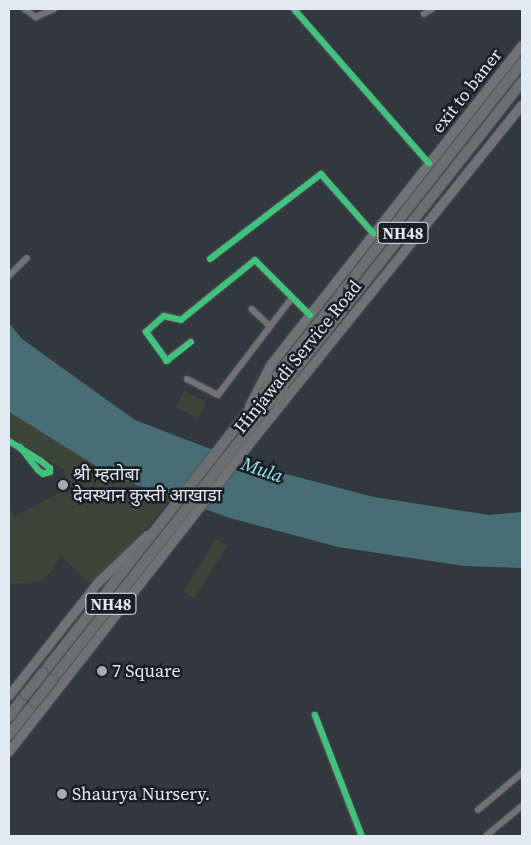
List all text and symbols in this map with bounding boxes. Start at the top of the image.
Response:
street label: exit to baner [427,45,507,137]
road number: NH48 [377,220,429,247]
street label: Hinjawadi Service Road [230,276,366,438]
water label: Mula [238,452,286,488]
place label: श्री म्हतोबा देवस्थान कुस्ती आखाडा [73,464,222,506]
marker: श्री म्हतोबा देवस्थान कुस्ती आखाडा [57,479,69,491]
road number: NH48 [85,590,137,618]
place label: 7 Square [112,660,181,682]
marker: 7 Square [96,665,108,677]
place label: Shaurya Nursery. [72,783,210,805]
marker: Shaurya Nursery. [56,788,68,800]

